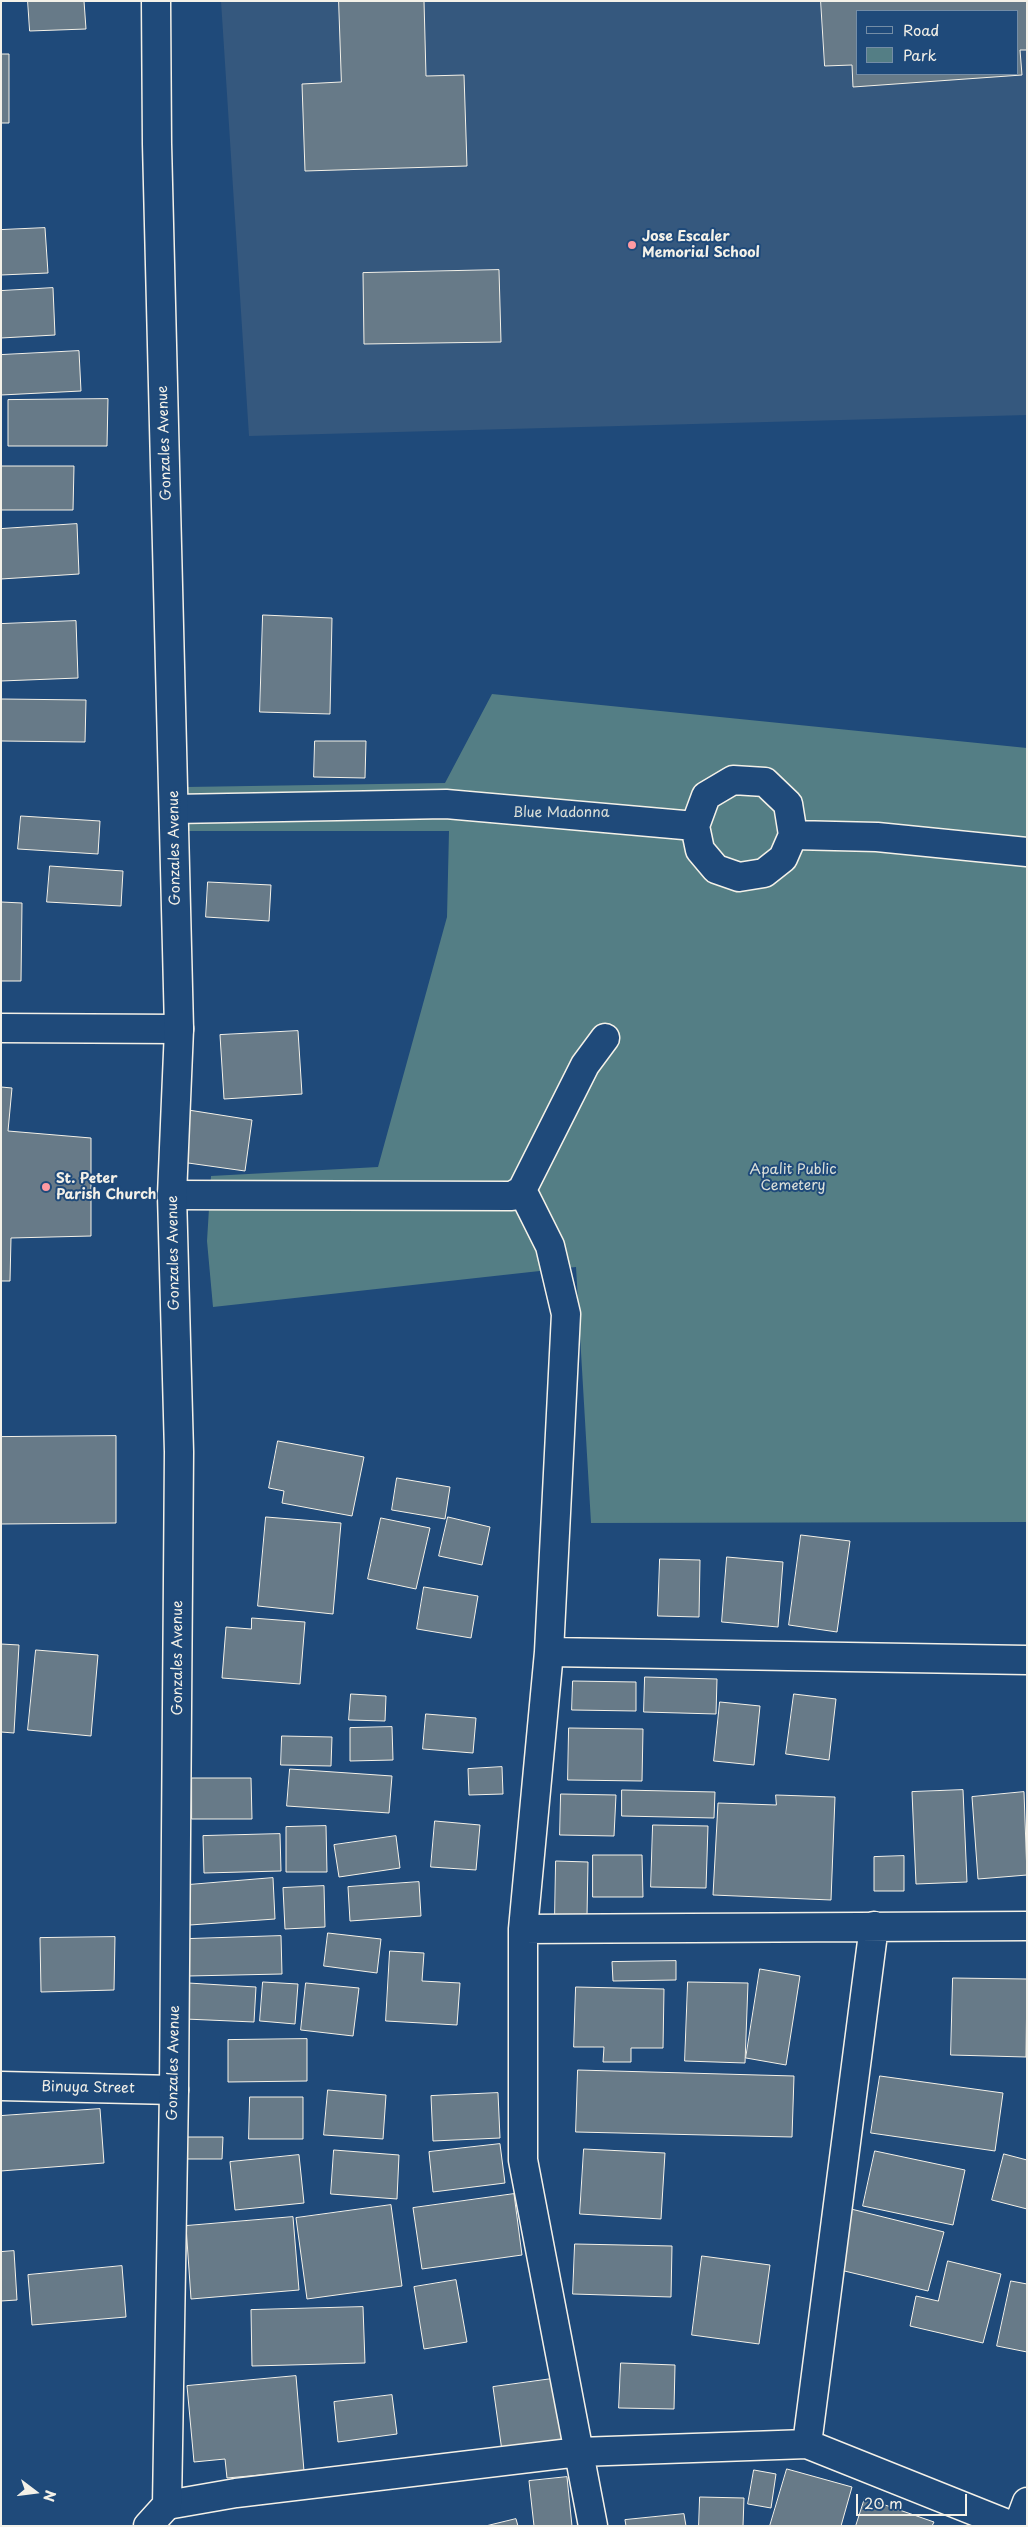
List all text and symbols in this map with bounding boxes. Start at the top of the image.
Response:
legend [856,10,1018,75]
text: Road [903,18,939,41]
text: Park [903,43,937,66]
place label: Jose Escaler Memorial School [642,229,760,262]
marker: Jose Escaler Memorial School [626,239,638,251]
street label: Gonzales Avenue [155,385,175,501]
street label: Gonzales Avenue [166,790,184,906]
park label: Blue Madonna [513,805,609,821]
park label: Apalit Public Cemetery [749,1162,837,1194]
place label: St. Peter Parish Church [56,1171,156,1204]
marker: St. Peter Parish Church [40,1181,52,1193]
street label: Gonzales Avenue [165,1195,183,1311]
street label: Gonzales Avenue [170,1600,186,1716]
street label: Gonzales Avenue [165,2005,183,2121]
street label: Binuya Street [41,2079,135,2097]
north arrow [10,2467,60,2517]
scale bar [858,2484,969,2516]
text: N [38,2488,62,2504]
text: 20 m [864,2491,903,2514]

